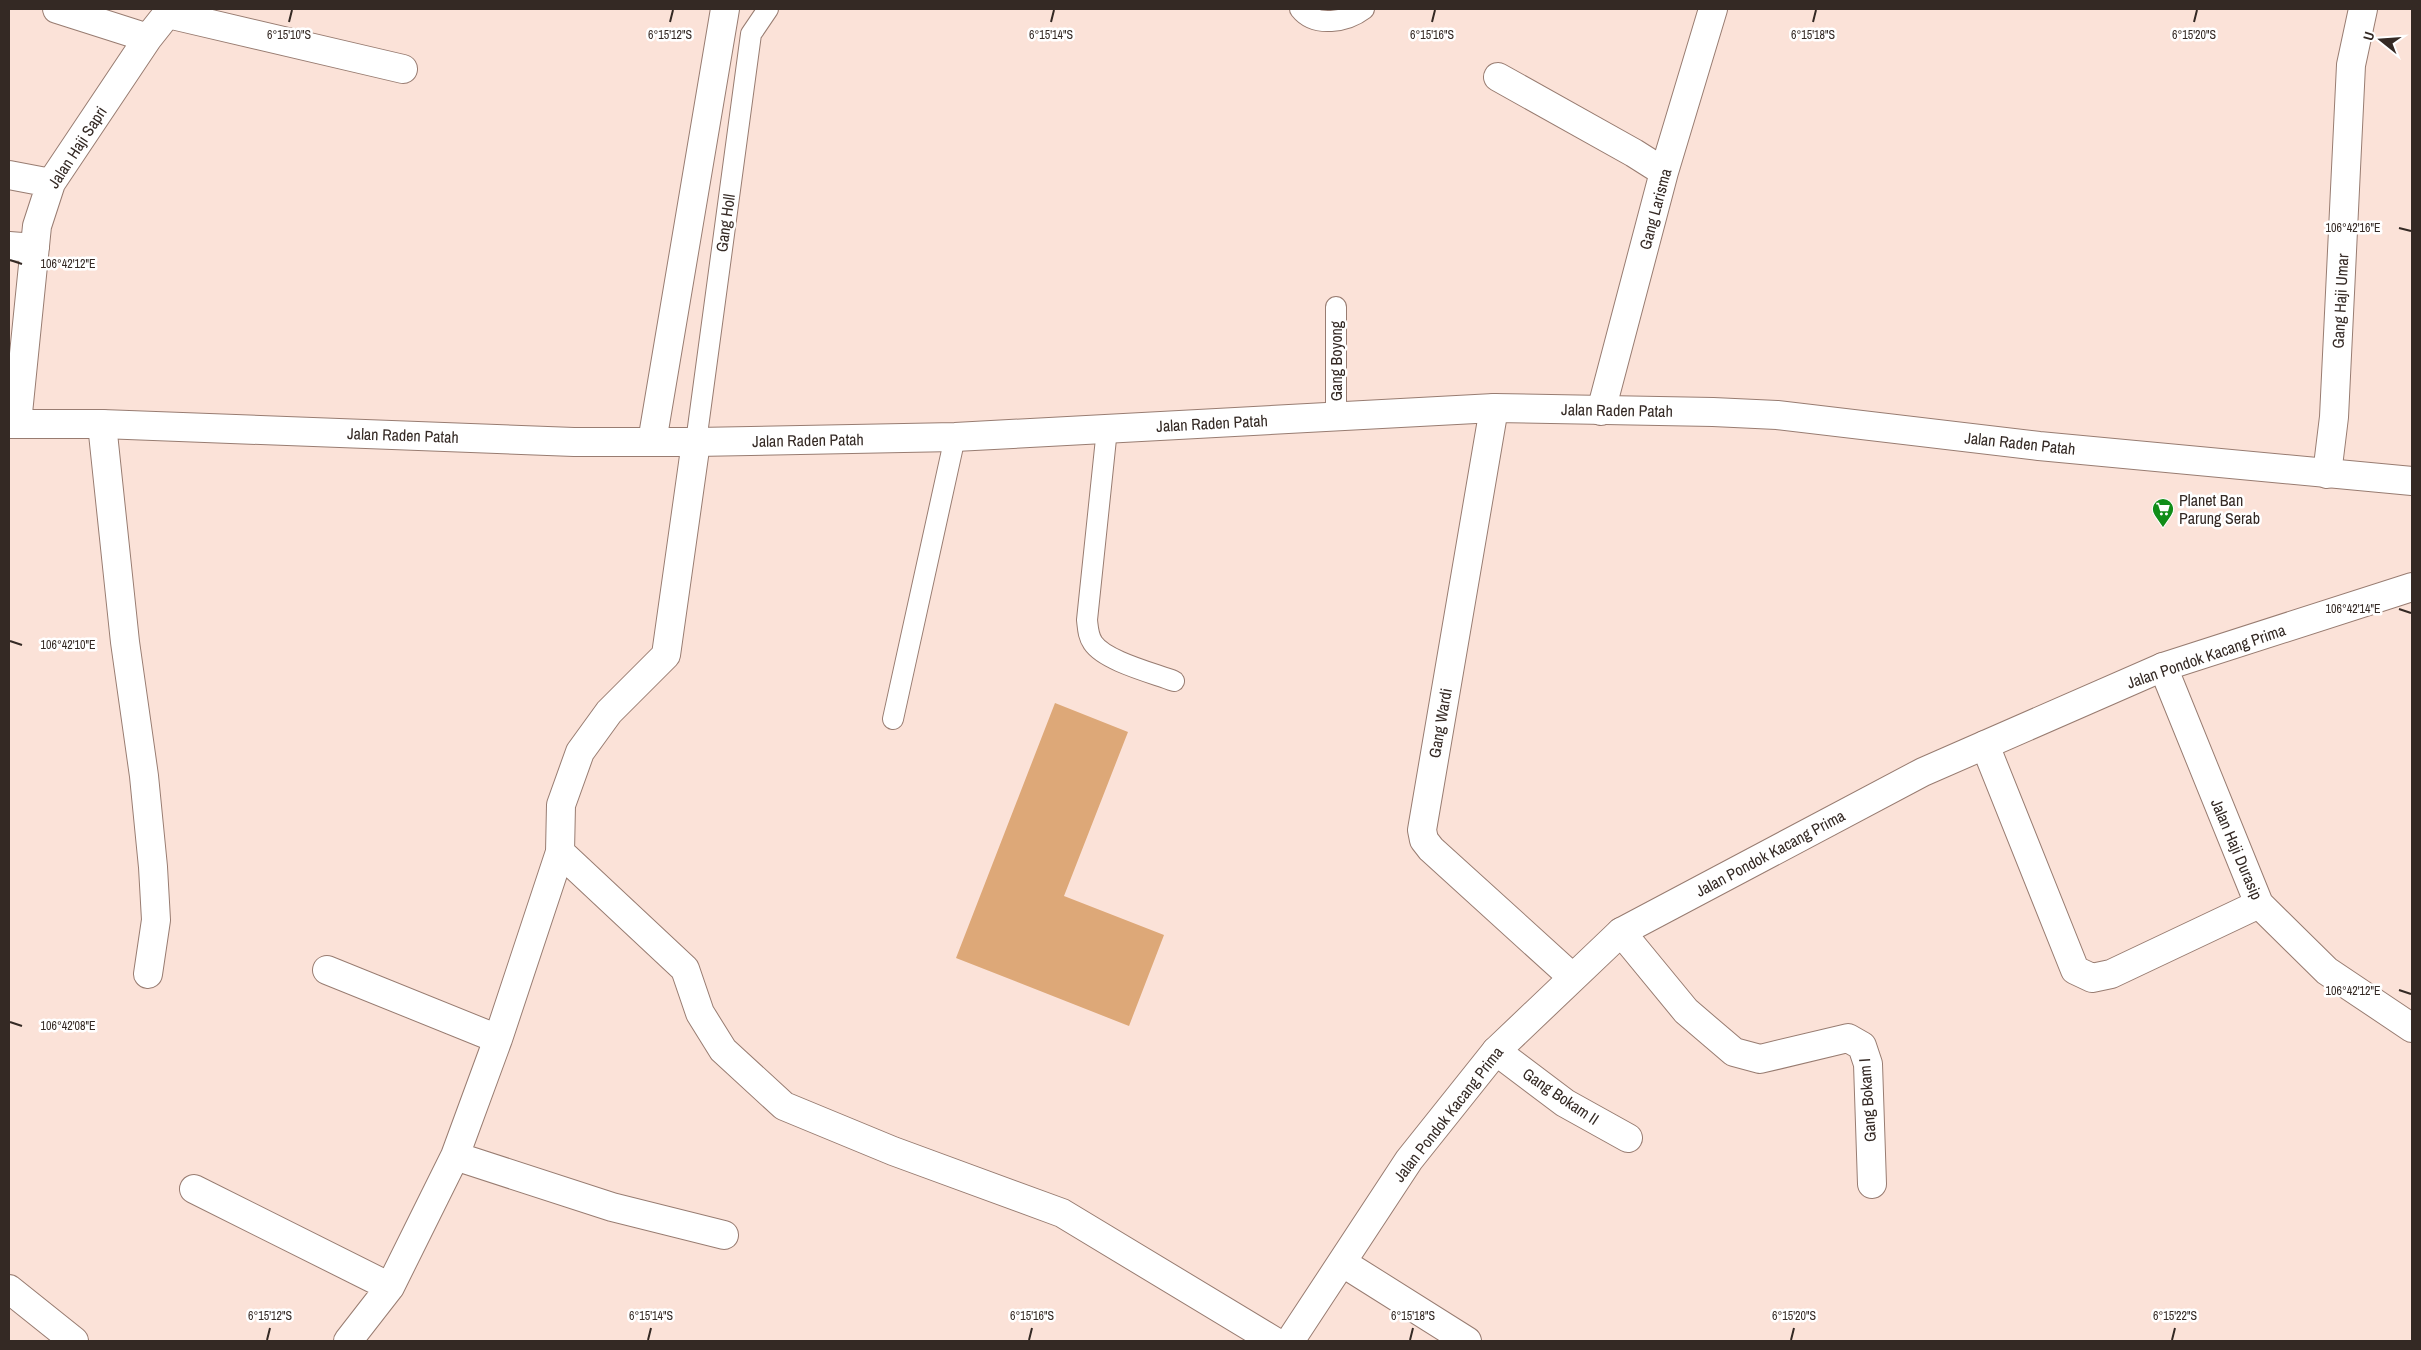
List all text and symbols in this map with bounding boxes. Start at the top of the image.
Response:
north arrow [2356,15,2406,65]
text: 6°15'10"S [267,27,311,43]
text: 6°15'12"S [648,27,692,43]
text: 6°15'14"S [1029,27,1073,43]
text: 6°15'16"S [1410,27,1454,43]
text: 6°15'18"S [1791,27,1835,43]
text: 6°15'20"S [2172,27,2216,43]
text: U [2359,30,2378,43]
street label: Jalan Haji Sapri [42,102,112,192]
street label: Gang Larisma [1634,165,1677,252]
street label: Gang Holl [710,193,740,253]
text: 106°42'16"E [2325,220,2381,236]
street label: Gang Haji Umar [2327,252,2353,349]
text: 106°42'12"E [40,256,96,272]
street label: Gang Boyong [1325,320,1347,401]
street label: Jalan Raden Patah [1561,398,1673,422]
street label: Jalan Raden Patah [1156,409,1268,437]
street label: Jalan Raden Patah [347,422,459,448]
street label: Jalan Raden Patah [1963,426,2077,460]
street label: Jalan Raden Patah [752,428,864,452]
place label: Planet Ban Parung Serab [2179,489,2260,529]
supermarket icon: Planet Ban Parung Serab [2151,497,2175,528]
text: 106°42'14"E [2325,601,2381,617]
street label: Jalan Pondok Kacang Prima [2124,618,2289,693]
text: 106°42'10"E [40,637,96,653]
street label: Gang Wardi [1423,686,1457,760]
street label: Jalan Haji Durasip [2206,795,2268,903]
street label: Jalan Pondok Kacang Prima [1691,804,1849,902]
text: 106°42'12"E [2325,983,2381,999]
text: 106°42'08"E [40,1018,96,1034]
street label: Jalan Pondok Kacang Prima [1388,1041,1508,1186]
street label: Gang Bokam I [1853,1057,1881,1143]
street label: Gang Bokam II [1519,1062,1603,1130]
text: 6°15'12"S [248,1308,292,1324]
text: 6°15'14"S [629,1308,673,1324]
text: 6°15'16"S [1010,1308,1054,1324]
text: 6°15'18"S [1391,1308,1435,1324]
text: 6°15'20"S [1772,1308,1816,1324]
text: 6°15'22"S [2153,1308,2197,1324]

